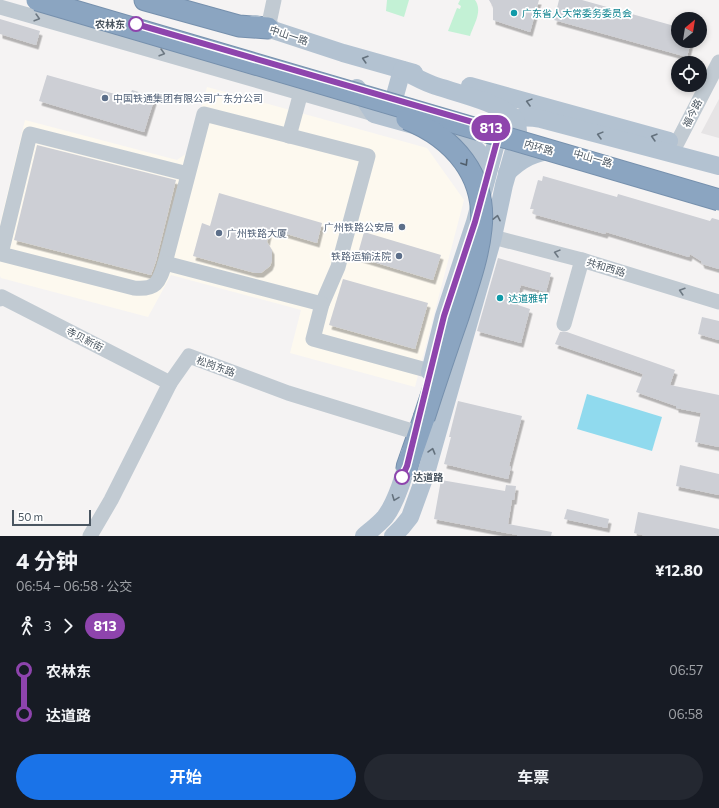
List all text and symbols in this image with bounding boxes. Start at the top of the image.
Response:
place label: 广东省人大常委务委员会 [522,7,632,19]
marker: 广东省人大常委务委员会 [509,8,519,18]
north arrow [671,12,707,48]
map controls [671,12,707,92]
one-way arrow [34,13,41,22]
marker: 农林东 [128,16,144,32]
place label: 农林东 [95,18,125,30]
street label: 中山一路 [268,23,310,47]
one-way arrow [159,49,166,57]
one-way arrow [362,55,369,64]
button: locate [671,56,707,92]
place label: 中国铁通集团有限公司广东分公司 [113,92,263,104]
marker: 中国铁通集团有限公司广东分公司 [100,93,110,103]
street label: 福今路 [680,97,704,129]
one-way arrow [526,98,533,107]
line badge: 813 [468,115,514,141]
text: 813 [479,119,503,136]
one-way arrow [597,131,604,140]
one-way arrow [651,133,658,142]
street label: 内环路 [523,137,555,157]
street label: 中山一路 [572,147,614,169]
one-way arrow [461,159,468,166]
one-way arrow [492,215,500,221]
place label: 广州铁路公安局 [324,221,394,233]
marker: 广州铁路公安局 [397,222,407,232]
place label: 广州铁路大厦 [227,227,287,239]
marker: 广州铁路大厦 [214,228,224,238]
place label: 铁路运输法院 [331,250,391,262]
one-way arrow [554,250,560,258]
marker: 铁路运输法院 [394,251,404,261]
street label: 共和西路 [585,255,627,279]
one-way arrow [678,287,685,296]
place label: 达道雅轩 [508,292,548,304]
marker: 达道雅轩 [495,293,505,303]
street label: 寺贝新街 [64,325,106,353]
street label: 松岗东路 [195,354,237,378]
one-way arrow [427,448,436,455]
marker: 达道路 [394,469,410,485]
place label: 达道路 [413,471,444,483]
one-way arrow [391,494,399,501]
scale bar [12,508,91,527]
text: 50 m [18,510,43,523]
text: 4 分钟 [16,547,78,574]
text: ¥12.80 [655,561,703,579]
text: 06:54 – 06:58 · 公交 [16,578,132,594]
icon: walk [16,615,38,637]
icon: forward [57,615,79,637]
text: 813 [93,617,117,634]
text: 3 [44,618,51,634]
text: 农林东 [46,662,91,680]
text: 06:57 [669,662,703,678]
text: 达道路 [46,706,91,724]
text: 06:58 [668,706,703,722]
button: 开始 [16,754,356,800]
button: 车票 [364,754,703,800]

